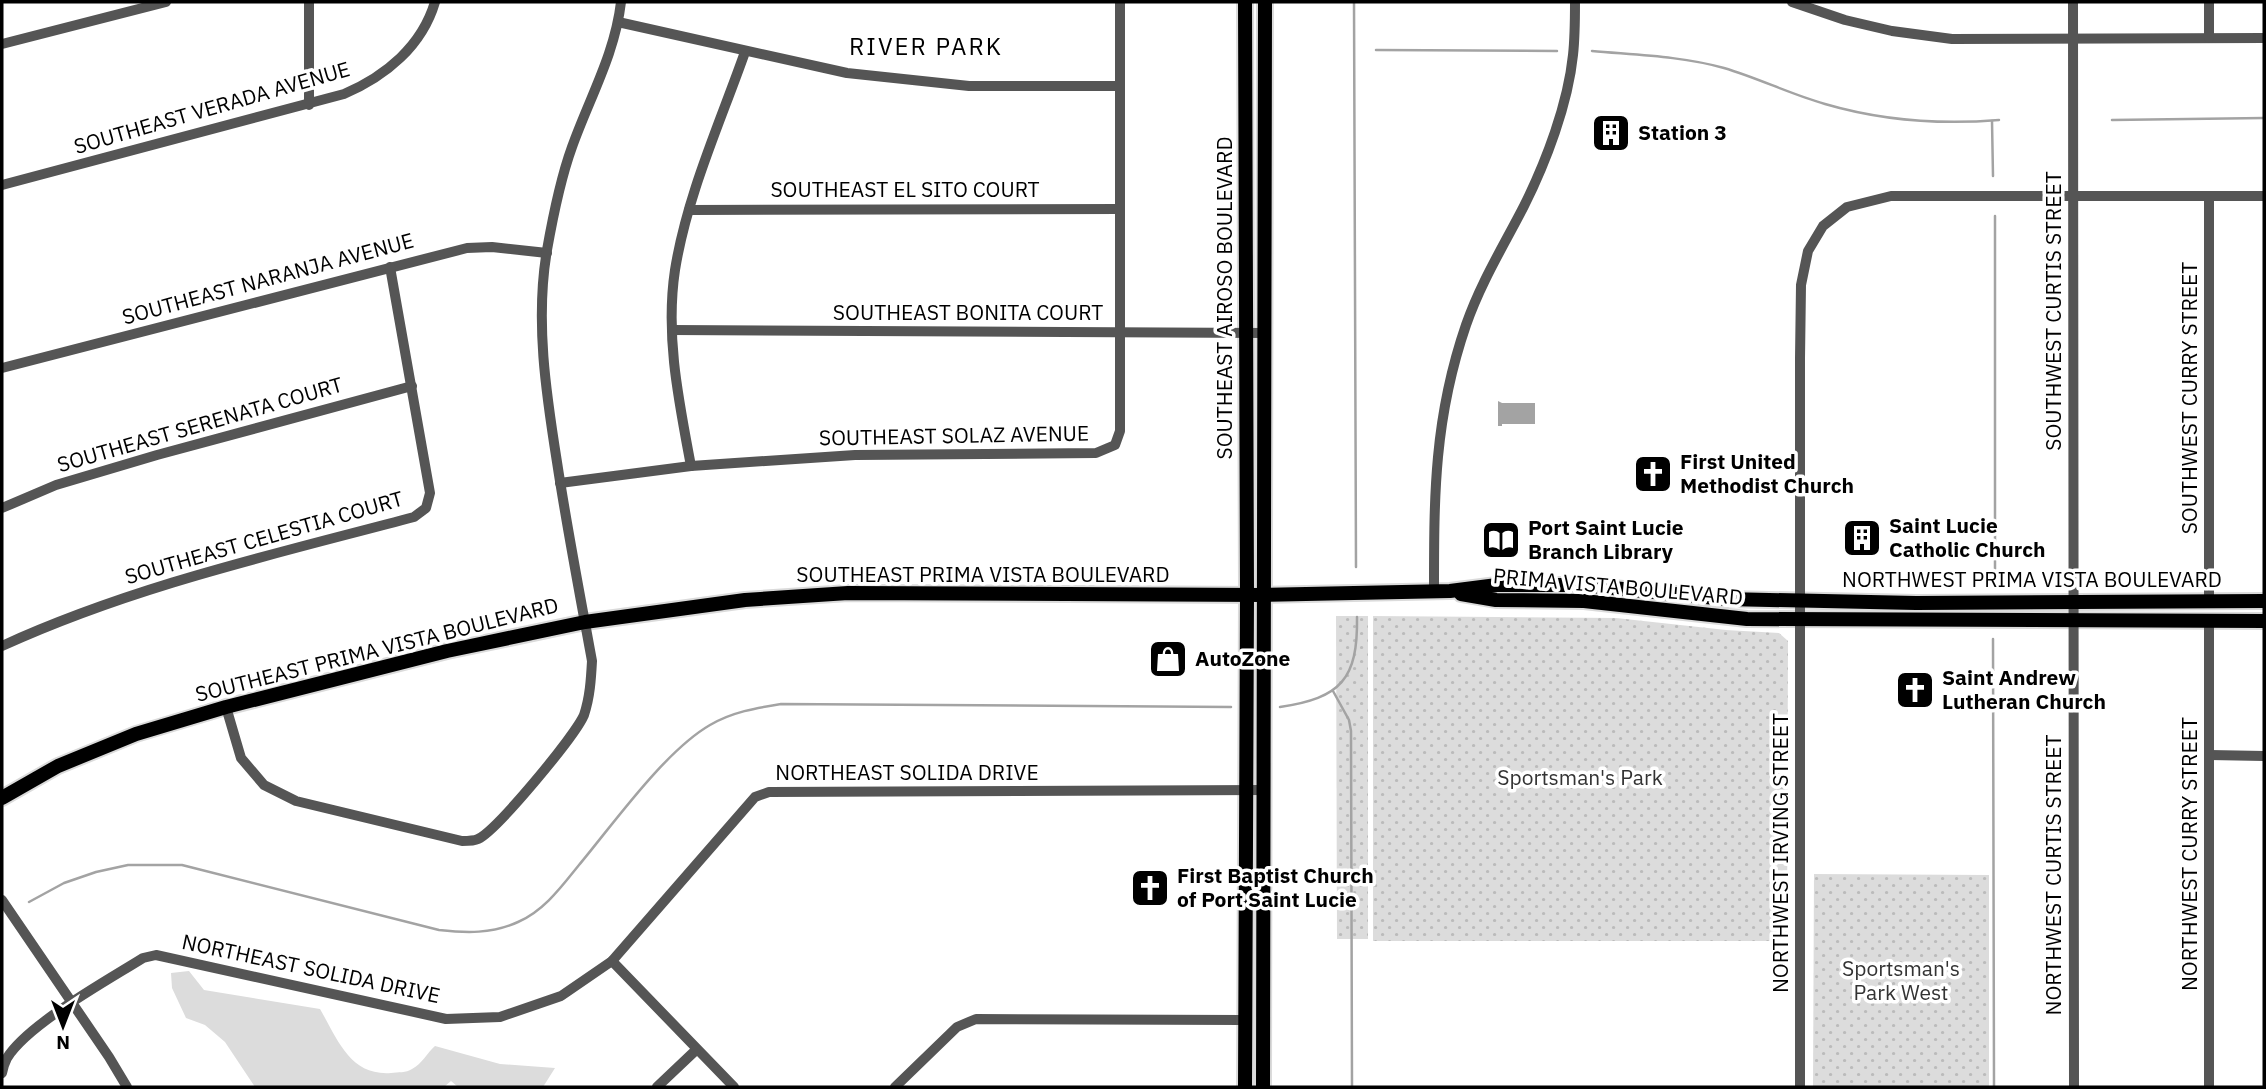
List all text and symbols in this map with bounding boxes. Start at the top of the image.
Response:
district label: RIVER PARK [849,30,1003,62]
street label: SOUTHEAST VERADA AVENUE [70,54,353,160]
building icon: Station 3 [1590,112,1632,154]
place label: Station 3 [1638,118,1727,146]
street label: SOUTHEAST AIROSO BOULEVARD [1210,136,1238,460]
street label: SOUTHWEST CURTIS STREET [2039,171,2067,451]
street label: SOUTHEAST EL SITO COURT [770,175,1040,203]
street label: SOUTHEAST NARANJA AVENUE [119,226,417,330]
street label: SOUTHWEST CURRY STREET [2175,262,2203,534]
street label: SOUTHEAST BONITA COURT [833,298,1103,326]
street label: SOUTHEAST SERENATA COURT [54,370,346,478]
street label: SOUTHEAST SOLAZ AVENUE [819,419,1089,451]
place label: First United Methodist Church [1680,447,1854,499]
church icon: First United Methodist Church [1632,453,1674,495]
street label: SOUTHEAST CELESTIA COURT [121,484,406,590]
place label: Saint Lucie Catholic Church [1889,511,2046,563]
place label: Port Saint Lucie Branch Library [1528,513,1684,565]
building icon: Saint Lucie Catholic Church [1841,517,1883,559]
library icon: Port Saint Lucie Branch Library [1480,519,1522,561]
street label: SOUTHEAST PRIMA VISTA BOULEVARD [796,560,1170,588]
street label: PRIMA VISTA BOULEVARD [1492,561,1744,611]
street label: NORTHWEST PRIMA VISTA BOULEVARD [1842,565,2222,593]
street label: SOUTHEAST PRIMA VISTA BOULEVARD [192,590,561,708]
shop icon: AutoZone [1147,638,1189,680]
place label: AutoZone [1195,644,1291,672]
place label: Saint Andrew Lutheran Church [1942,663,2106,715]
church icon: Saint Andrew Lutheran Church [1894,669,1936,711]
street label: NORTHWEST IRVING STREET [1766,713,1794,993]
street label: NORTHWEST CURRY STREET [2175,717,2203,991]
street label: NORTHWEST CURTIS STREET [2039,735,2067,1015]
street label: NORTHEAST SOLIDA DRIVE [775,758,1039,786]
park label: Sportsman's Park [1497,763,1663,791]
place label: First Baptist Church of Port Saint Lucie [1177,861,1374,913]
church icon: First Baptist Church of Port Saint Lucie [1129,867,1171,909]
street label: NORTHEAST SOLIDA DRIVE [180,927,443,1009]
park label: Sportsman's Park West [1842,954,1960,1006]
north arrow [28,991,98,1061]
text: N [56,1031,70,1055]

